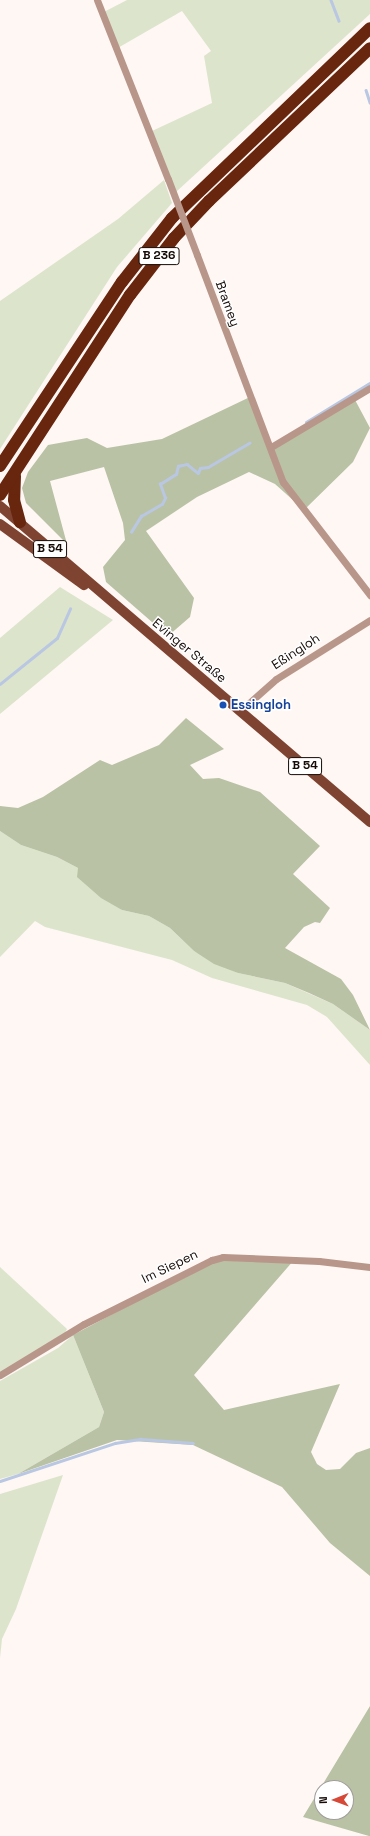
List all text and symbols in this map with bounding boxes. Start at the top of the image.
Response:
road number: B 236 [138,246,180,266]
street label: Bramey [212,279,242,329]
road number: B 54 [33,539,67,559]
street label: Evinger Straße [149,616,229,686]
street label: Eßingloh [269,631,323,673]
place label: Essingloh [231,697,291,713]
marker: Essingloh [218,700,228,710]
road number: B 54 [288,756,322,776]
street label: Im Siepen [139,1247,201,1287]
north arrow [314,1780,354,1820]
text: N [316,1796,330,1804]

